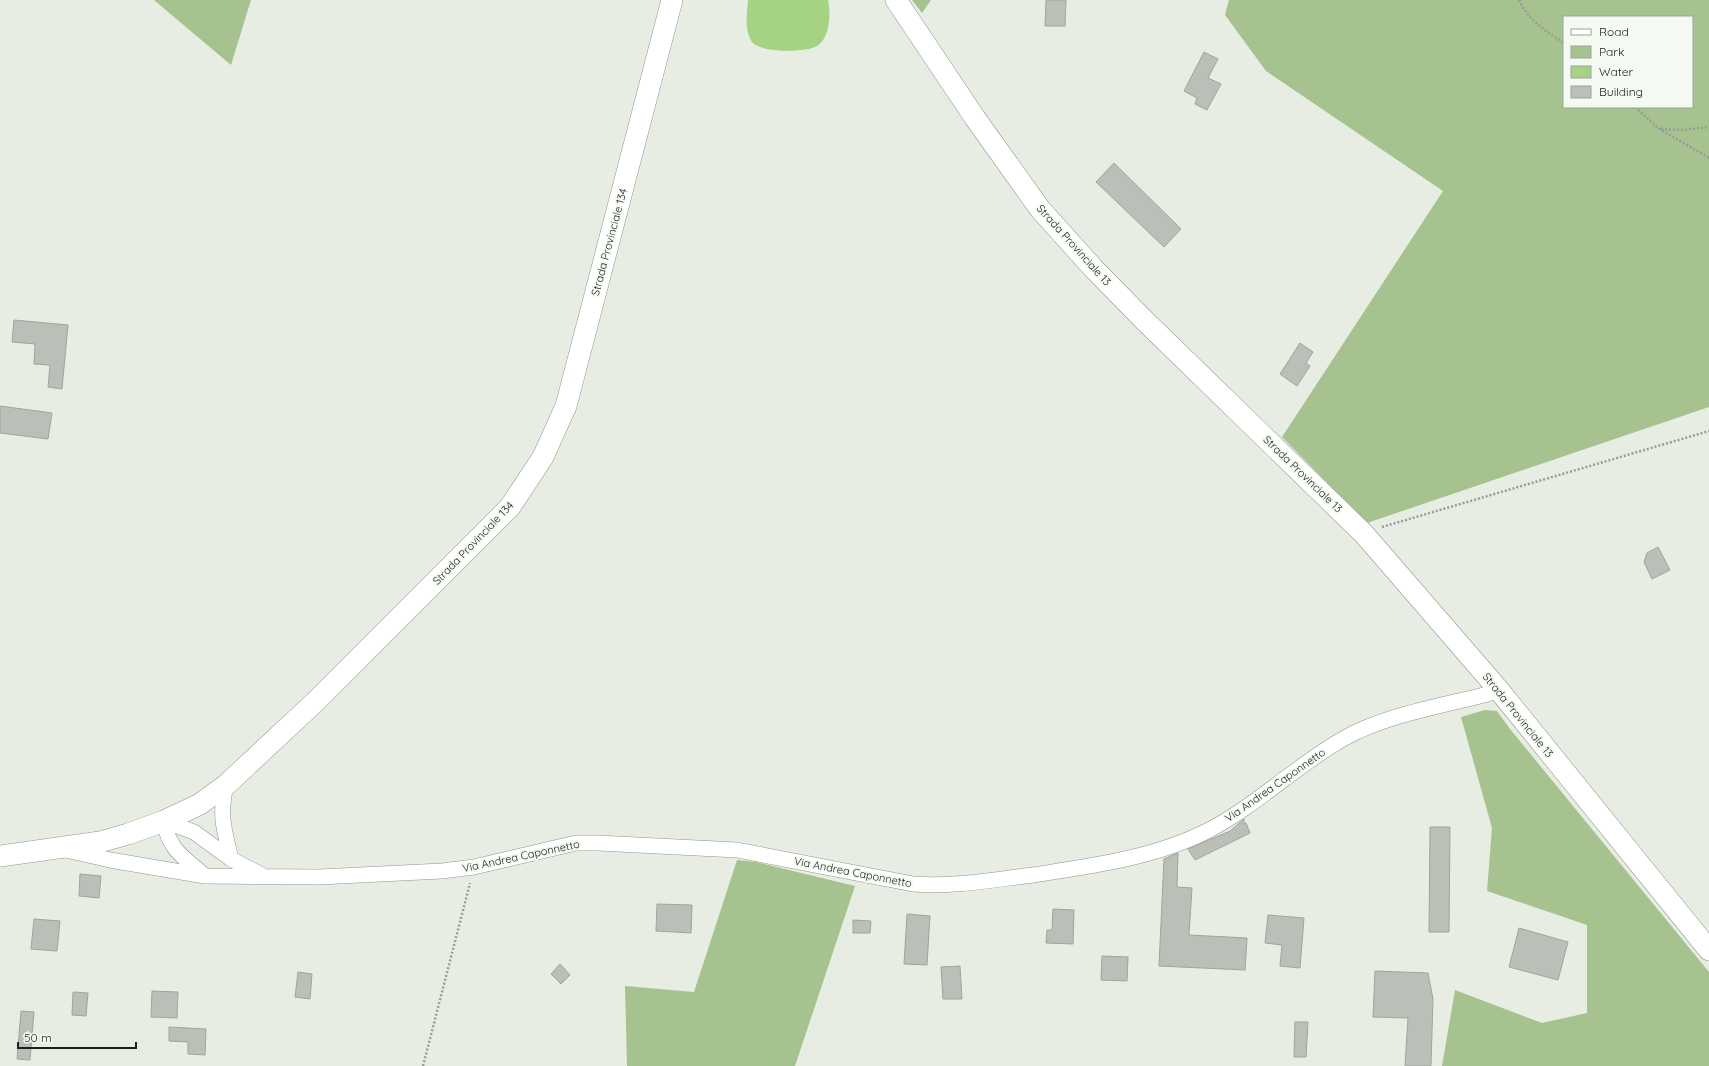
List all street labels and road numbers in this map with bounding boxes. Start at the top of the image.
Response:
street label: Strada Provinciale 134 [588,187,630,297]
street label: Strada Provinciale 13 [1034,201,1114,289]
street label: Strada Provinciale 13 [1260,433,1346,516]
street label: Strada Provinciale 134 [430,498,517,588]
street label: Strada Provinciale 13 [1480,670,1557,760]
street label: Via Andrea Caponnetto [1222,745,1328,825]
street label: Via Andrea Caponnetto [461,837,581,875]
street label: Via Andrea Caponnetto [793,854,913,890]

